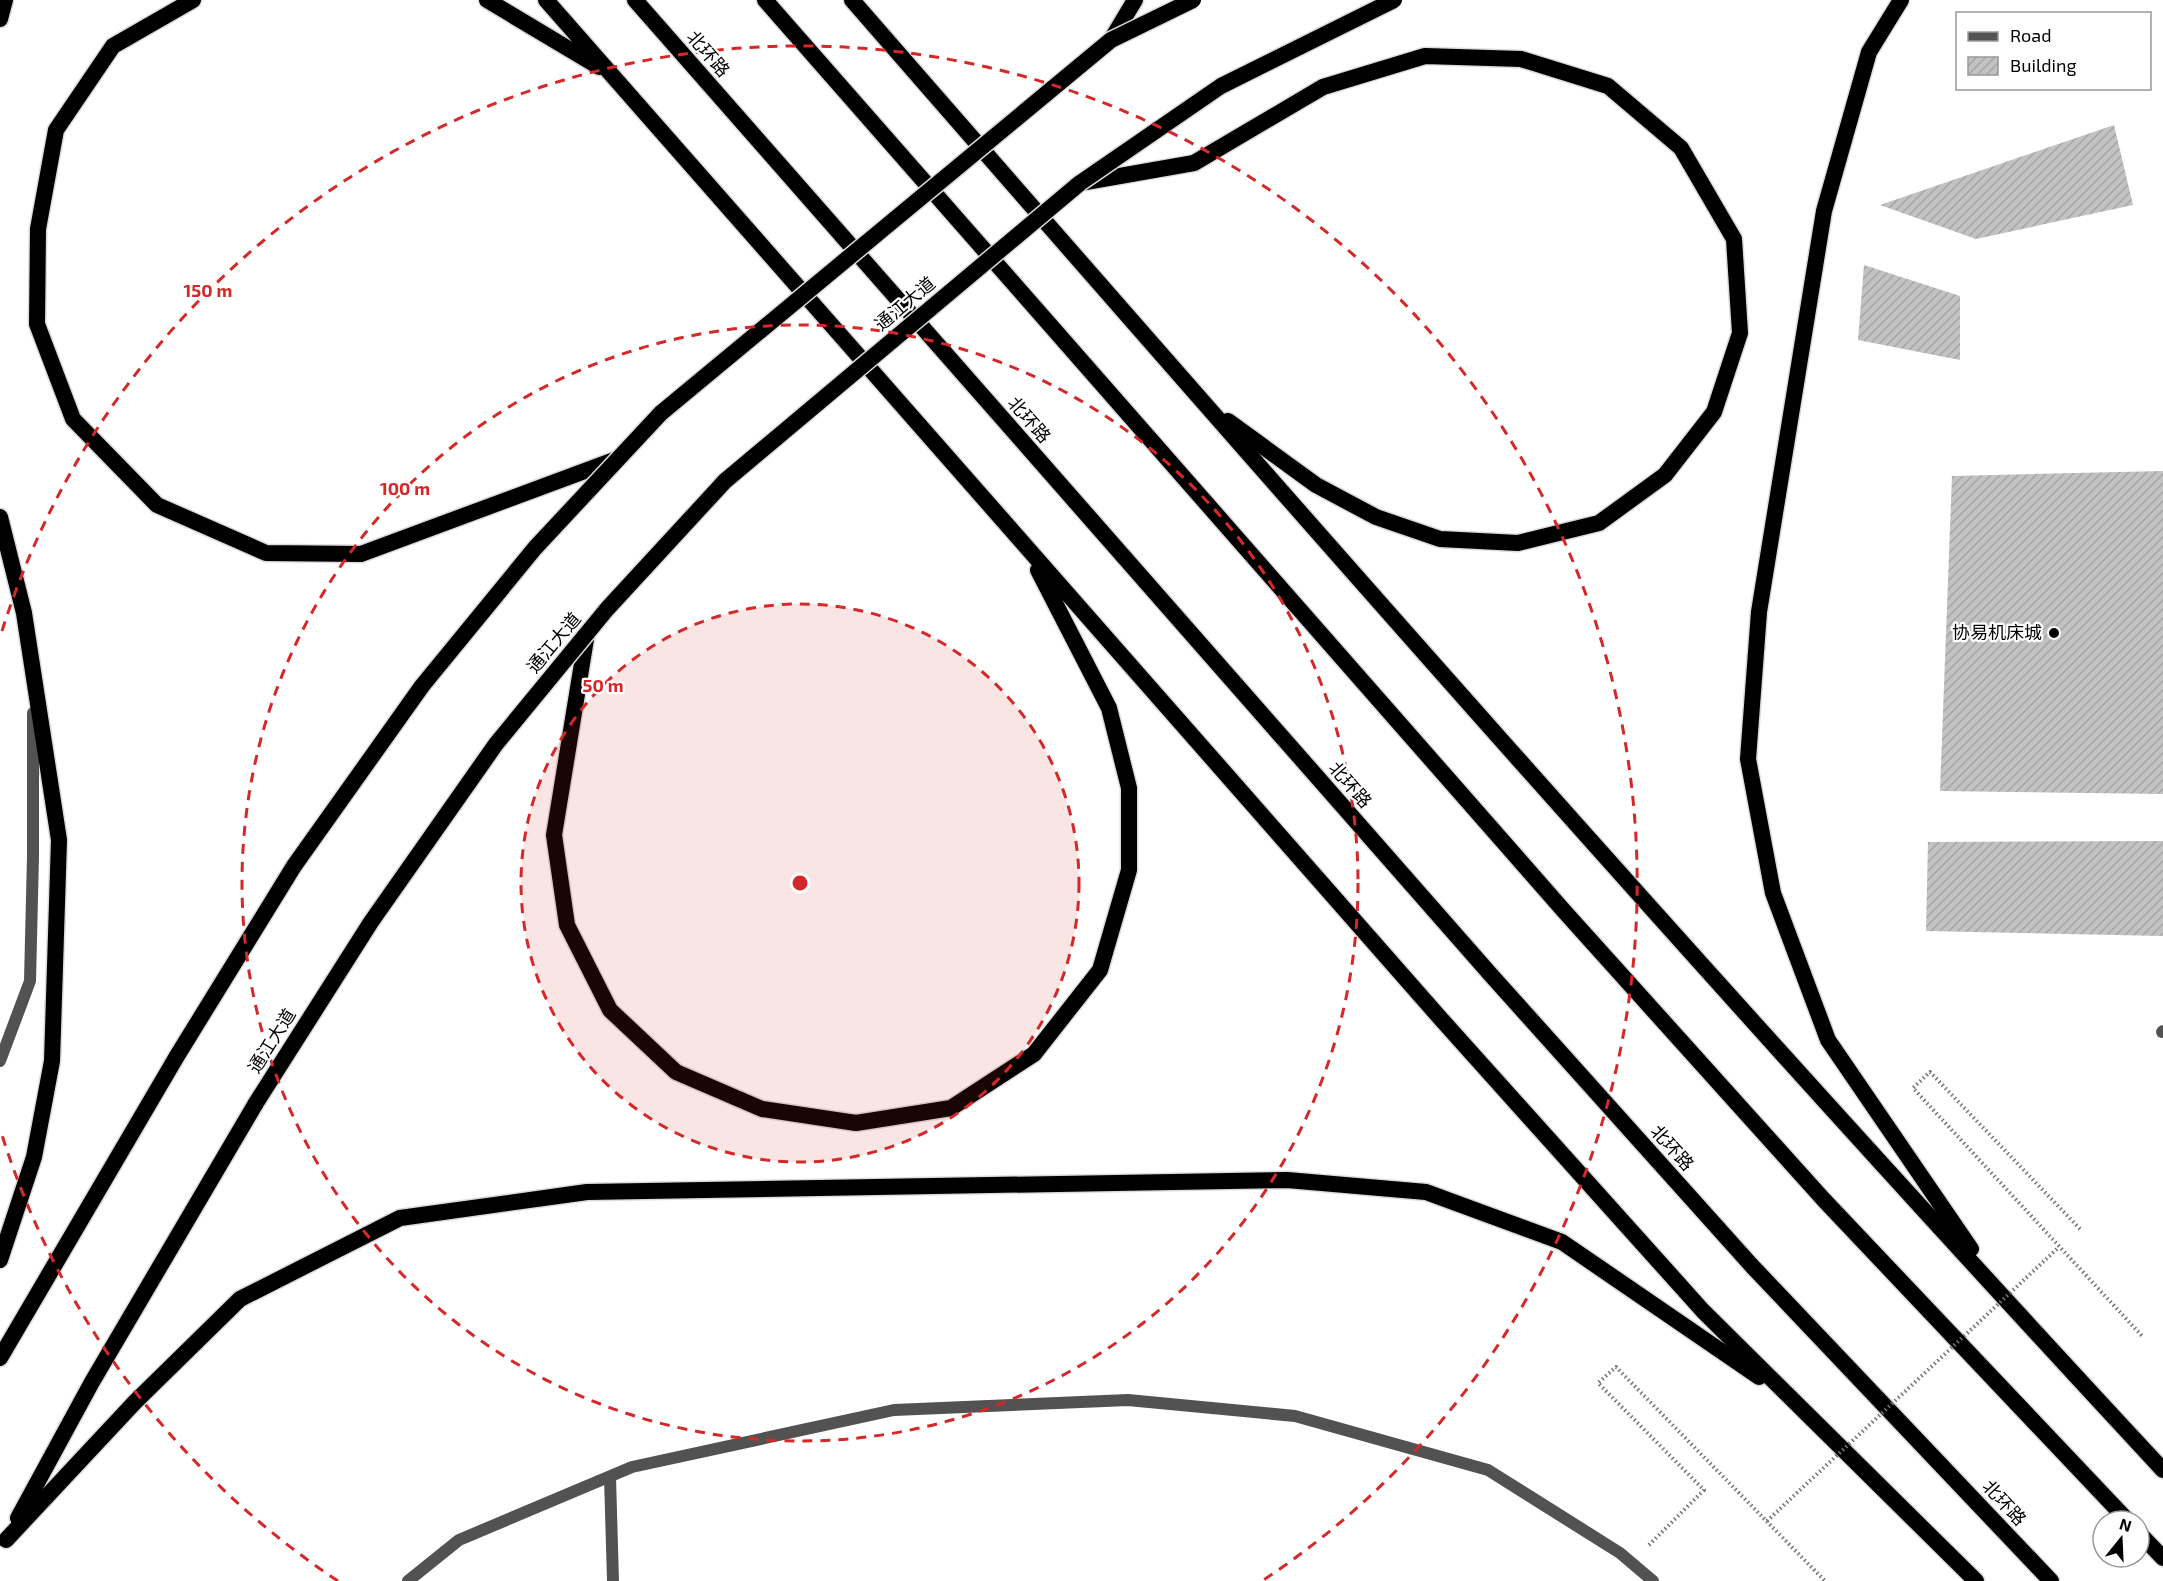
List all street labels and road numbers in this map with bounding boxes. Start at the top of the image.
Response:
street label: 北环路 [683,26,735,81]
street label: 通江大道 [870,272,939,335]
street label: 北环路 [1004,392,1056,447]
street label: 通江大道 [522,608,585,677]
street label: 北环路 [1325,757,1377,812]
street label: 通江大道 [243,1004,300,1077]
street label: 北环路 [1647,1120,1699,1175]
street label: 北环路 [1978,1475,2031,1530]

